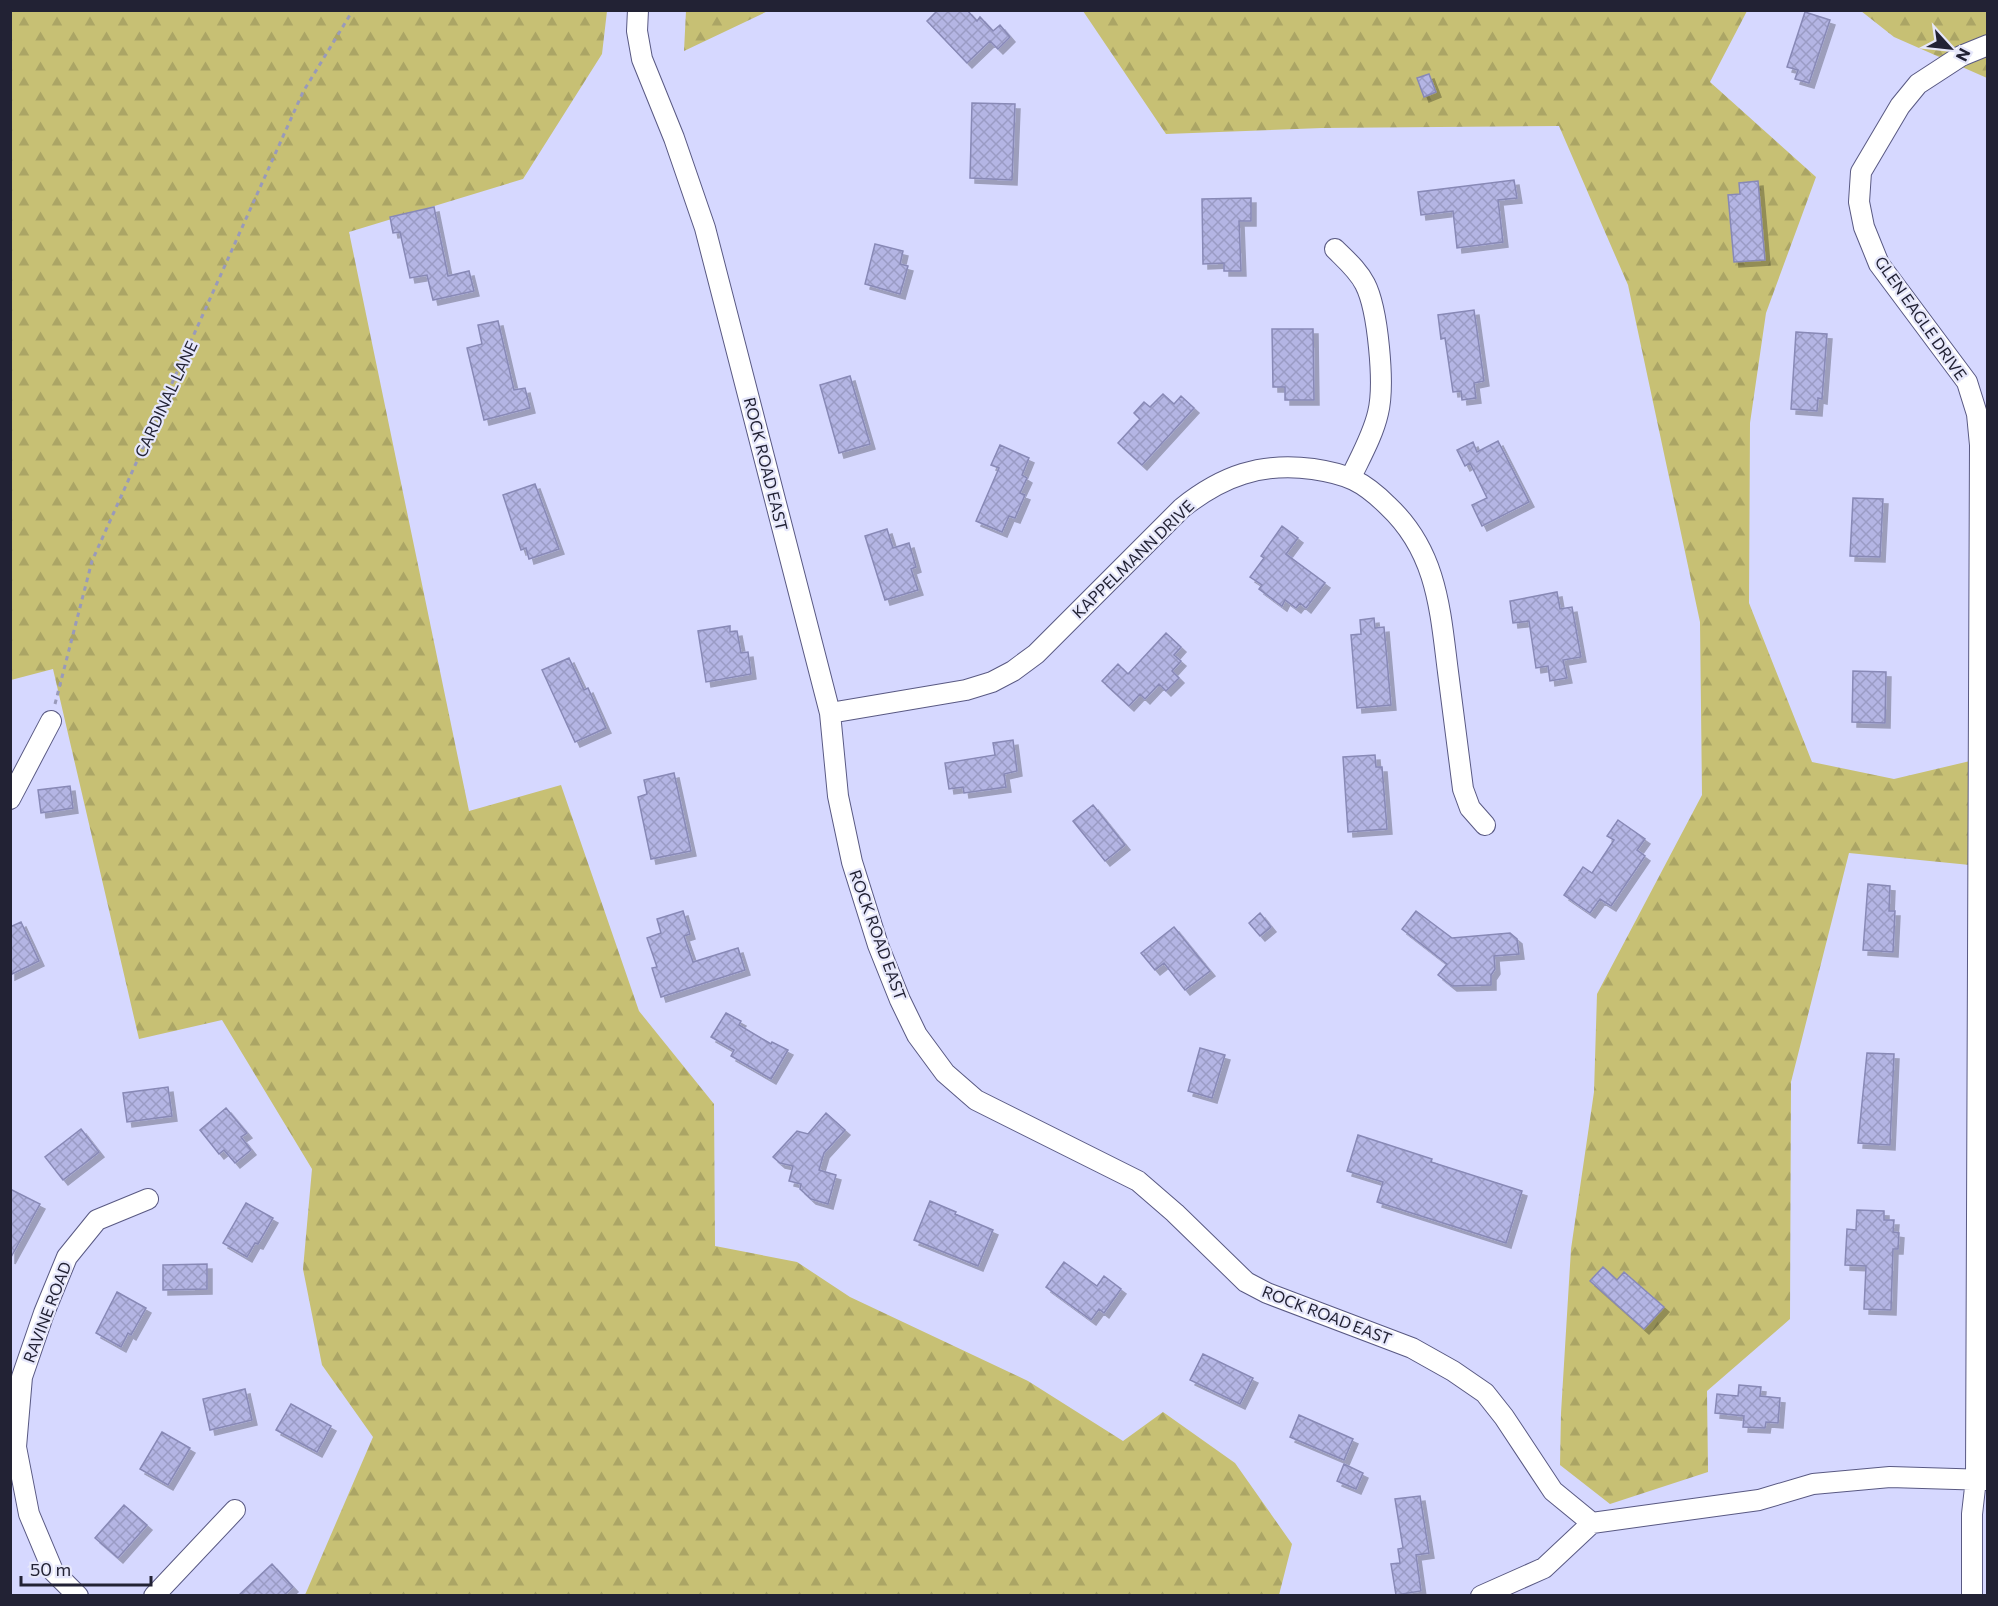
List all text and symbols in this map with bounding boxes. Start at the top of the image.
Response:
north arrow [1920,18,1980,78]
text: N [1953,45,1975,65]
street label: GLEN EAGLE DRIVE [1872,252,1971,383]
street label: CARDINAL LANE [130,338,201,460]
street label: ROCK ROAD EAST [741,395,792,533]
street label: KAPPELMANN DRIVE [1068,496,1197,622]
street label: ROCK ROAD EAST [846,867,911,1003]
street label: RAVINE ROAD [19,1259,74,1365]
street label: ROCK ROAD EAST [1260,1281,1395,1348]
scale bar [21,1549,152,1587]
text: 50 m [30,1558,71,1580]

